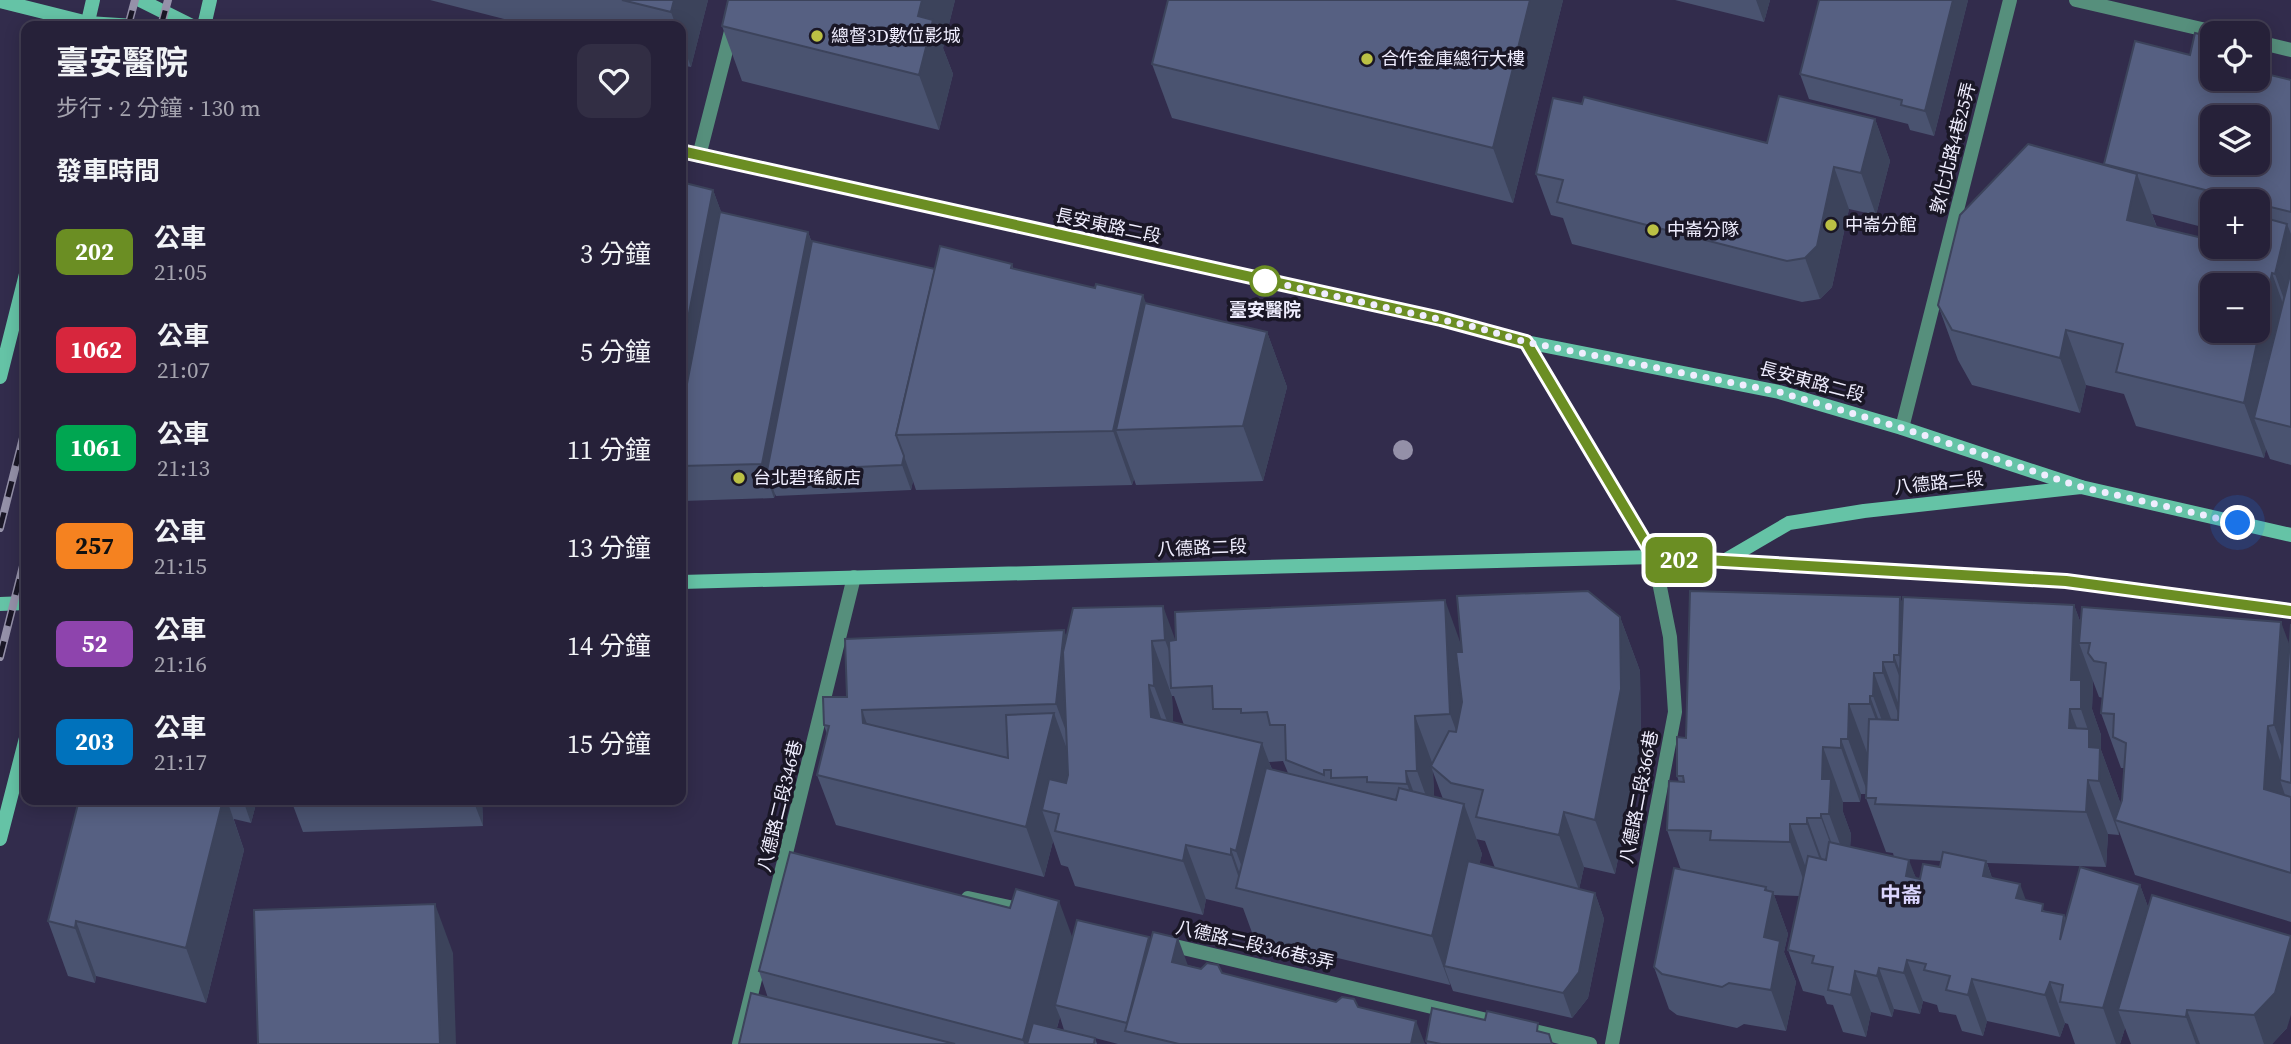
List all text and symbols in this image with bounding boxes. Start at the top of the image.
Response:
map controls [2200,21,2270,343]
button: locate [2200,21,2270,91]
place label: 總督3D數位影城 [831,23,961,48]
marker: 總督3D數位影城 [809,28,825,44]
text: 臺安醫院 [56,40,188,85]
button: heart [577,44,651,118]
place label: 合作金庫總行大樓 [1381,46,1525,71]
marker: 合作金庫總行大樓 [1359,51,1375,67]
street label: 敦化北路4巷25弄 [1924,79,1981,216]
text: 步行 · 2 分鐘 · 130 m [56,92,261,124]
button: layers [2200,105,2270,175]
text: 發車時間 [56,153,160,189]
button: + [2200,189,2270,259]
street label: 長安東路二段 [1053,202,1164,249]
place label: 中崙分館 [1845,212,1917,237]
place label: 中崙分隊 [1667,217,1739,242]
marker: 中崙分館 [1823,217,1839,233]
text: 公車 [154,220,206,256]
marker: 中崙分隊 [1645,222,1661,238]
text: 202 [75,235,114,268]
text: 3 分鐘 [580,236,651,272]
text: 21:05 [154,256,207,288]
marker: 臺安醫院 [1250,266,1280,296]
button: − [2200,273,2270,343]
place label: 臺安醫院 [1229,297,1301,322]
text: 公車 [157,318,209,354]
text: 1062 [70,333,122,366]
text: 5 分鐘 [580,334,651,370]
text: 21:07 [157,354,210,386]
street label: 長安東路二段 [1757,355,1868,408]
text: 公車 [157,416,209,452]
text: 1061 [70,431,122,464]
text: 11 分鐘 [567,432,651,468]
text: 21:13 [157,452,210,484]
place label: 台北碧瑤飯店 [753,465,861,490]
street label: 八德路二段 [1893,465,1985,500]
marker: 台北碧瑤飯店 [731,470,747,486]
your location [2220,505,2255,540]
text: 公車 [154,514,206,550]
text: 257 [75,529,114,562]
text: 13 分鐘 [567,530,651,566]
street label: 八德路二段 [1157,533,1247,562]
line badge: 202 [1639,537,1719,583]
text: 202 [1659,543,1699,576]
text: 21:15 [154,550,207,582]
text: 公車 [154,612,206,648]
text: 52 [81,627,108,660]
text: 14 分鐘 [567,628,651,664]
text: 21:16 [154,648,207,680]
text: 公車 [154,710,206,746]
text: 203 [75,725,114,758]
text: 15 分鐘 [567,726,651,762]
street label: 八德路二段366巷 [1613,728,1664,866]
street label: 八德路二段346巷 [751,737,808,874]
text: 21:17 [154,746,207,778]
district label: 中崙 [1880,880,1922,909]
street label: 八德路二段346巷3弄 [1173,914,1337,975]

